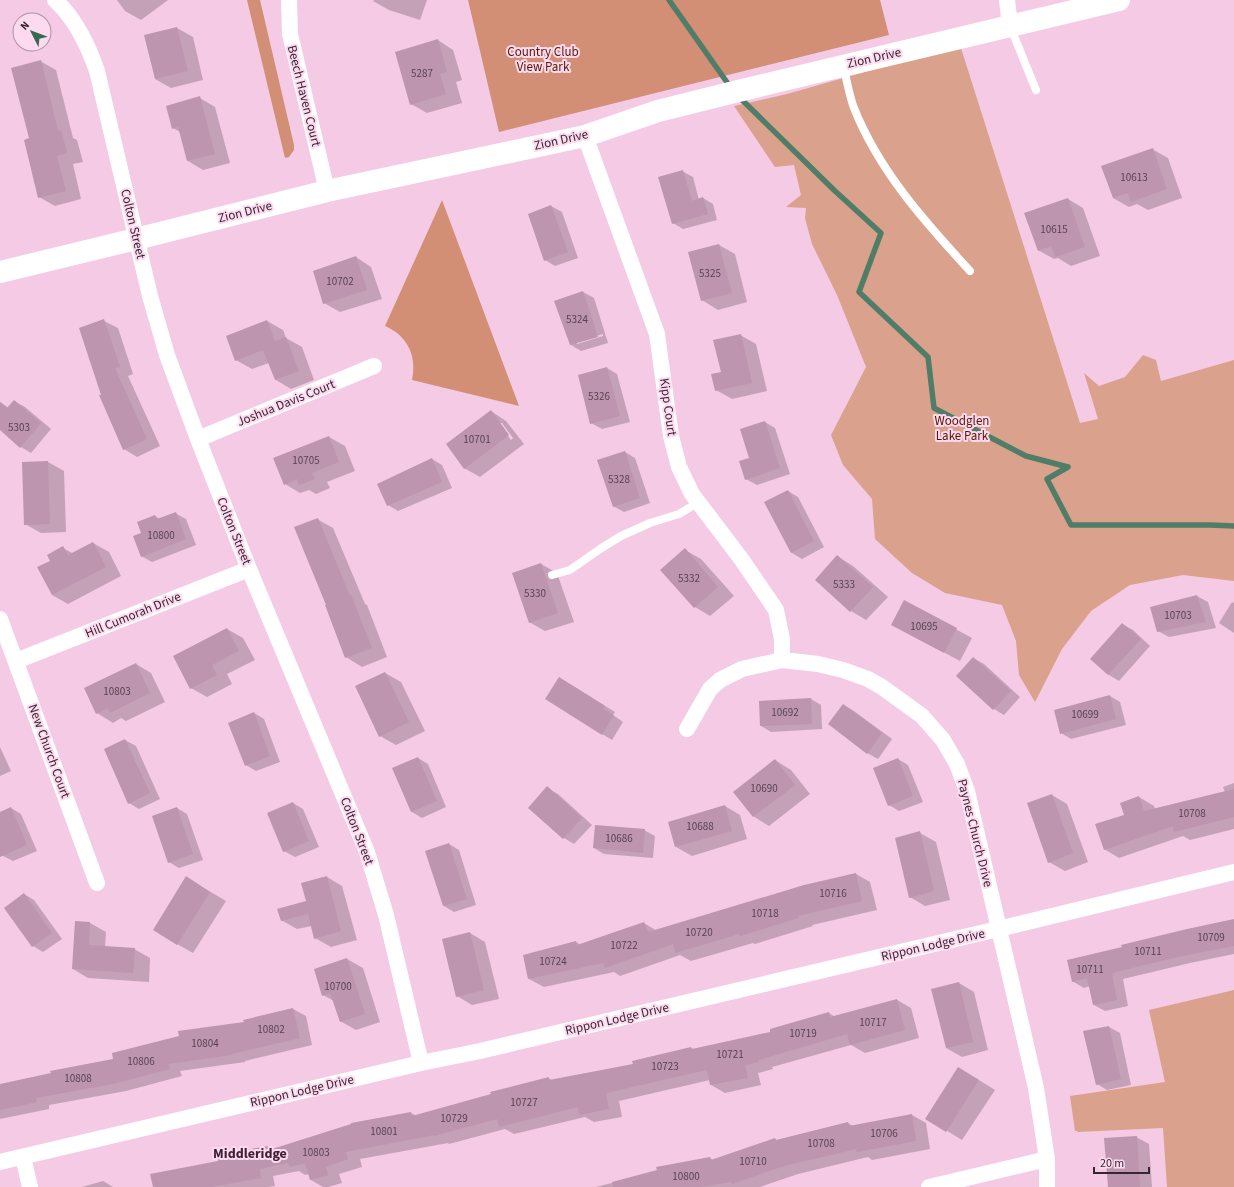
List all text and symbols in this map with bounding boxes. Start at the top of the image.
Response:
north arrow [12,12,52,52]
text: N [17,18,33,33]
street label: Beech Haven Court [283,43,325,149]
park label: Country Club View Park [507,43,579,76]
street label: Zion Drive [845,43,903,73]
house number: 5287 [411,66,433,81]
street label: Zion Drive [532,125,590,155]
house number: 10613 [1120,170,1148,185]
street label: Colton Street [116,187,150,261]
street label: Zion Drive [216,197,274,227]
house number: 10615 [1040,222,1068,237]
house number: 5325 [699,266,721,281]
house number: 10702 [326,274,354,289]
house number: 5324 [566,312,588,327]
street label: Joshua Davis Court [234,375,338,431]
street label: Kipp Court [655,377,681,438]
house number: 5326 [588,389,610,404]
park label: Woodglen Lake Park [935,412,989,445]
house number: 5303 [8,420,30,435]
house number: 10701 [463,432,491,447]
house number: 10705 [292,453,320,468]
house number: 5328 [608,472,630,487]
street label: Colton Street [212,495,256,568]
house number: 10800 [147,528,175,543]
house number: 5332 [678,571,700,586]
house number: 5333 [833,577,855,592]
house number: 5330 [524,586,546,601]
street label: Hill Cumorah Drive [82,588,184,642]
house number: 10703 [1164,608,1192,623]
house number: 10695 [910,619,938,634]
house number: 10803 [103,684,131,699]
street label: New Church Court [24,701,75,801]
house number: 10692 [771,705,799,720]
house number: 10699 [1071,707,1099,722]
street label: Paynes Church Drive [953,777,997,889]
house number: 10690 [750,781,778,796]
street label: Colton Street [336,794,378,868]
house number: 10708 [1178,806,1206,821]
house number: 10688 [686,819,714,834]
house number: 10686 [605,831,633,846]
house number: 10716 [819,886,847,901]
house number: 10718 [751,906,779,921]
street label: Rippon Lodge Drive [879,924,987,966]
house number: 10720 [685,925,713,940]
house number: 10709 [1197,930,1225,945]
house number: 10722 [610,938,638,953]
house number: 10711 [1134,944,1162,959]
house number: 10724 [539,954,567,969]
house number: 10711 [1076,962,1104,977]
house number: 10700 [324,979,352,994]
street label: Rippon Lodge Drive [563,998,671,1040]
house number: 10717 [859,1015,887,1030]
house number: 10802 [257,1022,285,1037]
house number: 10719 [789,1026,817,1041]
house number: 10804 [191,1036,219,1051]
house number: 10721 [716,1047,744,1062]
house number: 10806 [127,1054,155,1069]
house number: 10723 [651,1059,679,1074]
street label: Rippon Lodge Drive [248,1070,356,1112]
house number: 10808 [64,1071,92,1086]
house number: 10727 [510,1095,538,1110]
house number: 10729 [440,1111,468,1126]
house number: 10801 [370,1124,398,1139]
house number: 10706 [870,1126,898,1141]
house number: 10708 [807,1136,835,1151]
district label: Middleridge [213,1144,287,1164]
house number: 10803 [302,1145,330,1160]
scale bar [1094,1149,1149,1175]
house number: 10710 [739,1154,767,1169]
text: 20 m [1100,1155,1124,1172]
house number: 10800 [672,1169,700,1184]

